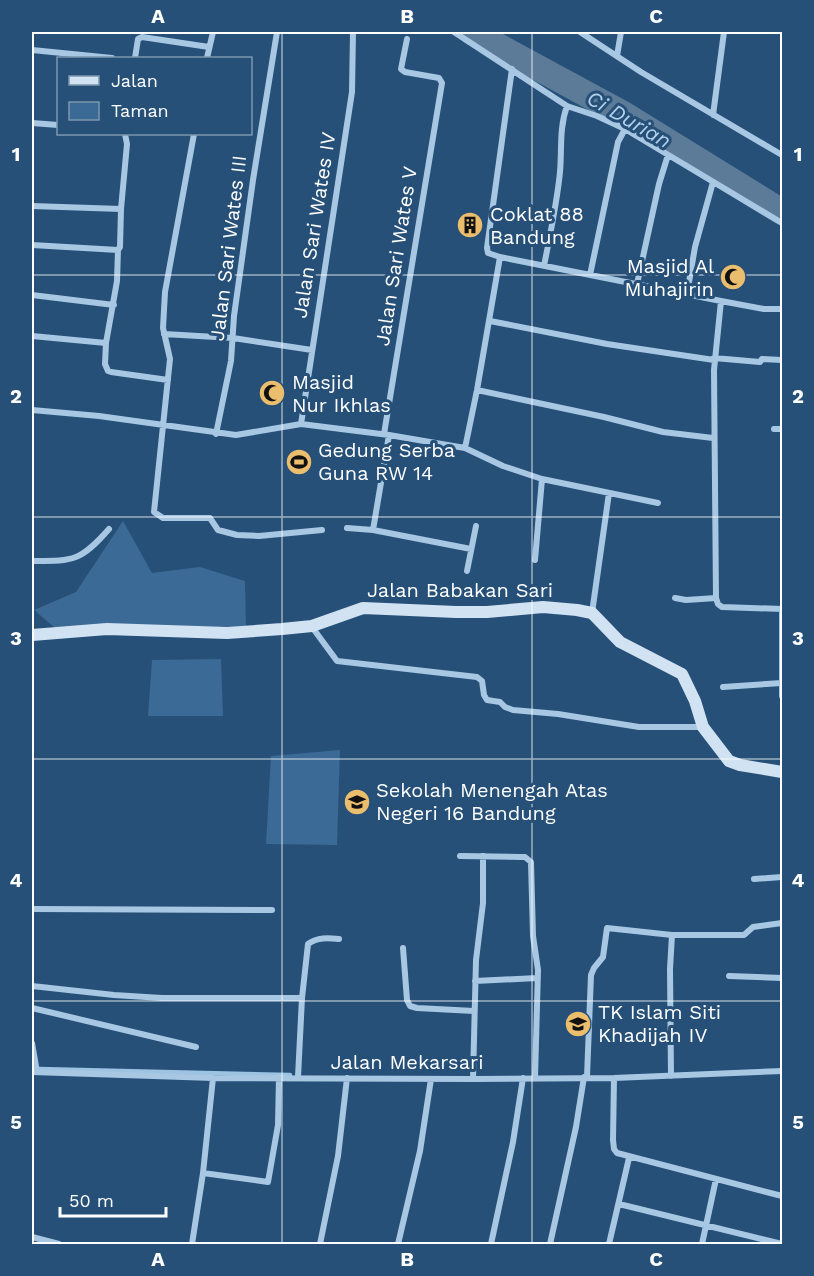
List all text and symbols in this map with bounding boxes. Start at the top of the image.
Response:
text: A [151,4,165,28]
text: B [400,4,414,28]
text: C [649,4,663,28]
legend [57,57,252,135]
text: Jalan [111,70,158,91]
water label: Ci Durian [582,85,676,153]
text: Taman [111,100,169,121]
street label: Jalan Sari Wates IV [287,130,341,320]
text: 1 [12,142,20,166]
text: 1 [794,142,802,166]
street label: Jalan Sari Wates III [205,154,251,342]
street label: Jalan Sari Wates V [370,164,422,348]
place label: Coklat 88 Bandung [490,202,584,249]
building icon: Coklat 88 Bandung [455,210,485,240]
place label: Masjid Al Muhajirin [625,254,714,301]
mosque icon: Masjid Al Muhajirin [718,262,748,292]
place label: Masjid Nur Ikhlas [292,370,391,417]
mosque icon: Masjid Nur Ikhlas [257,378,287,408]
text: 2 [10,384,22,408]
text: 2 [792,384,804,408]
place label: Gedung Serba Guna RW 14 [318,438,455,485]
sports icon: Gedung Serba Guna RW 14 [284,447,314,477]
street label: Jalan Babakan Sari [367,578,553,602]
text: 3 [10,626,22,650]
text: 3 [792,626,804,650]
place label: Sekolah Menengah Atas Negeri 16 Bandung [376,778,608,825]
school or university icon: Sekolah Menengah Atas Negeri 16 Bandung [342,787,372,817]
text: 4 [10,868,23,892]
text: 4 [792,868,805,892]
place label: TK Islam Siti Khadijah IV [598,1000,721,1047]
school or university icon: TK Islam Siti Khadijah IV [563,1009,593,1039]
street label: Jalan Mekarsari [331,1050,483,1074]
text: 5 [10,1110,22,1134]
text: 5 [792,1110,804,1134]
scale bar [60,1180,166,1218]
text: 50 m [69,1190,114,1211]
text: A [151,1247,165,1271]
text: B [400,1247,414,1271]
text: C [649,1247,663,1271]

